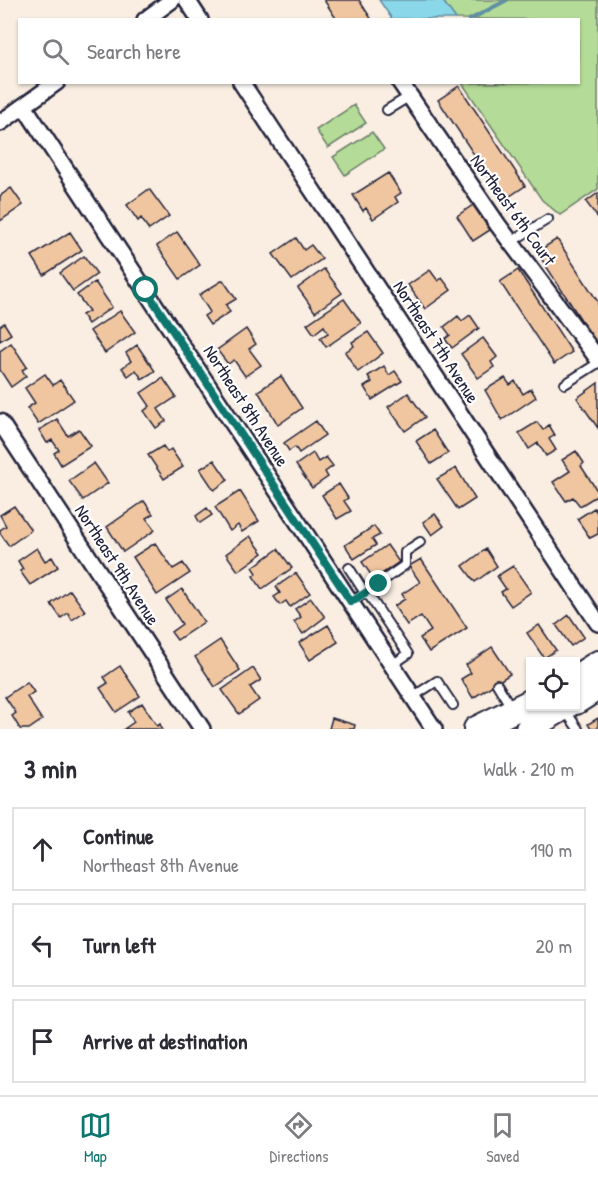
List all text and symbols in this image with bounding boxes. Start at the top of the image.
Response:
search box [18,18,580,84]
icon: search [39,35,72,68]
text: Search here [87,36,181,66]
street label: Northeast 6th Court [465,149,563,271]
route start [132,276,158,302]
street label: Northeast 7th Avenue [387,276,485,408]
street label: Northeast 8th Avenue [198,340,295,471]
street label: Northeast 9th Avenue [69,500,166,630]
route end [365,570,391,596]
map controls [526,657,580,711]
button: locate [526,657,580,711]
text: 3 min [24,751,77,786]
text: Walk · 210 m [483,755,574,782]
text: Continue [83,821,154,851]
icon: ahead [26,833,59,866]
text: 190 m [530,836,572,863]
text: Northeast 8th Avenue [83,851,239,878]
icon: left [26,929,59,962]
text: Turn left [83,930,156,960]
text: 20 m [535,932,572,959]
icon: arrive [26,1025,59,1058]
text: Arrive at destination [83,1026,248,1056]
tab: Map [79,1109,112,1167]
tab: Directions [270,1109,328,1167]
tab: Saved [486,1109,519,1167]

